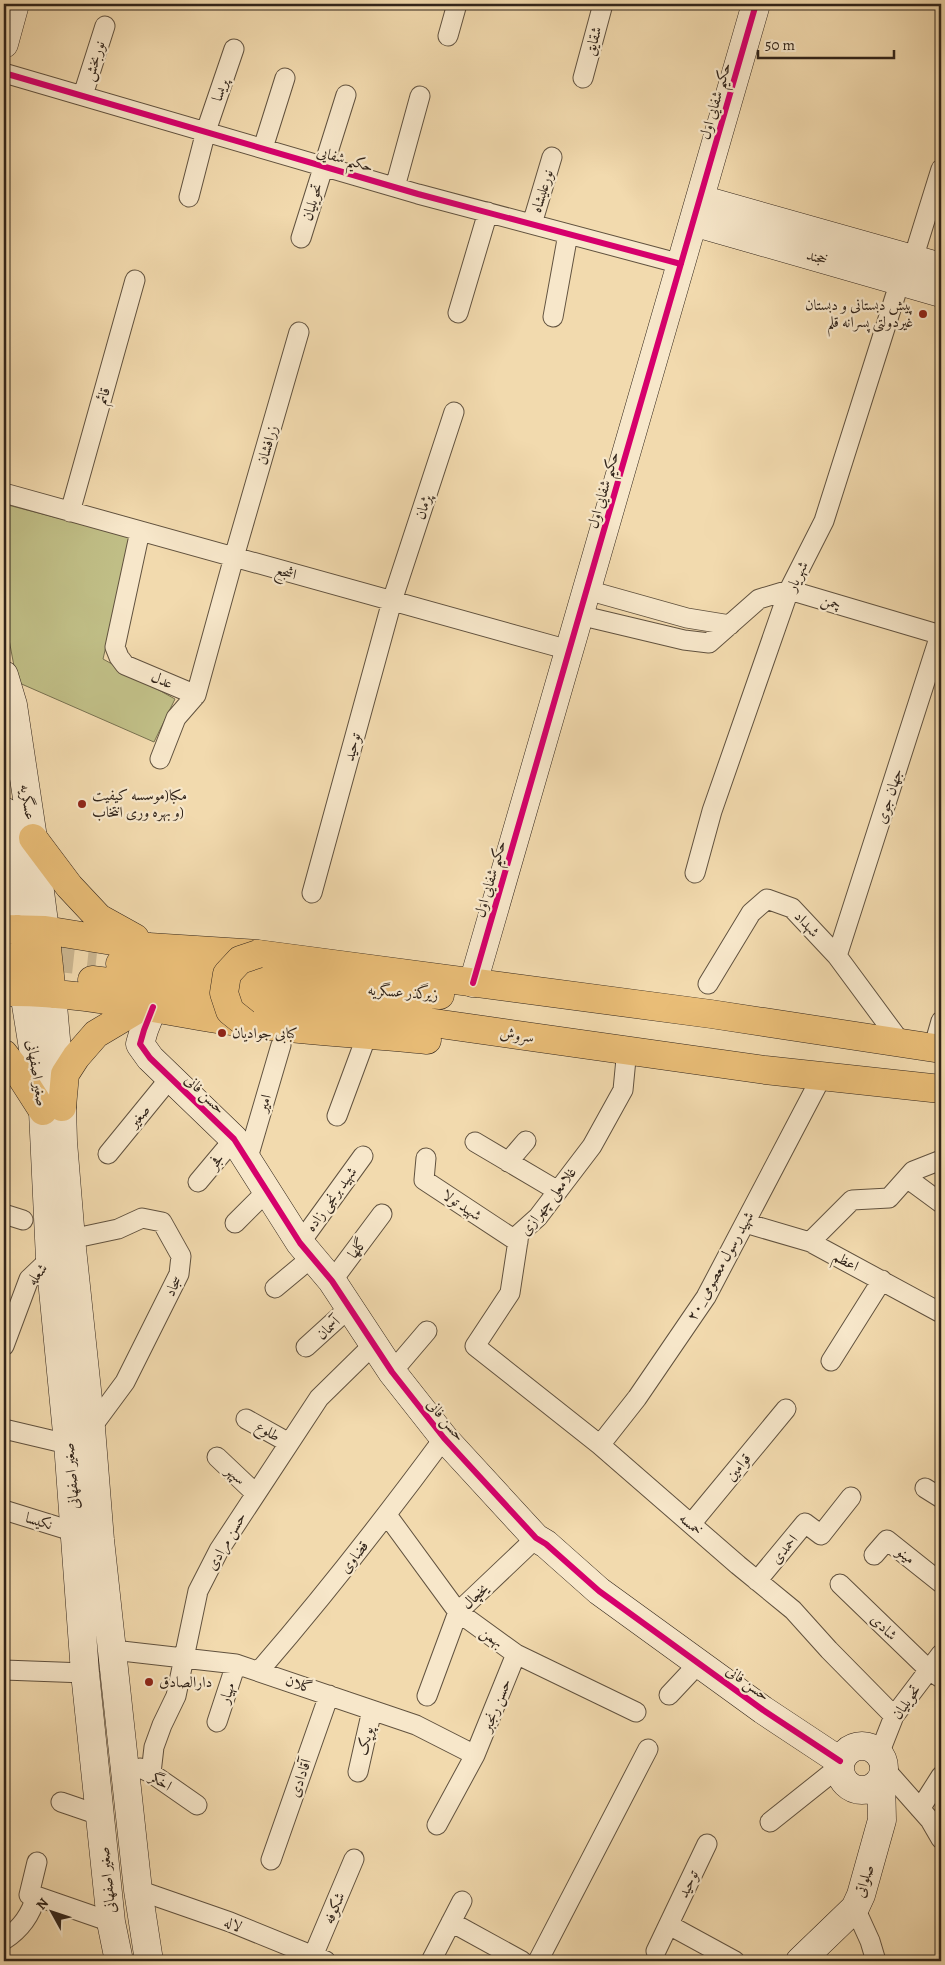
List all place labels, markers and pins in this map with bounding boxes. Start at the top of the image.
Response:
place label: پیش دبستانی و دبستان غیردولتی پسرانه قلم [805,295,913,337]
marker: پیش دبستانی و دبستان غیردولتی پسرانه قلم [917,308,929,320]
place label: مکبا(موسسه کیفیت و بهره وری انتخاب) [92,785,187,822]
marker: مکبا(موسسه کیفیت و بهره وری انتخاب) [76,798,88,810]
place label: کبابی جوادیان [232,1023,298,1044]
marker: کبابی جوادیان [216,1027,228,1039]
place label: دارالصادق [159,1672,212,1692]
marker: دارالصادق [143,1676,155,1688]

